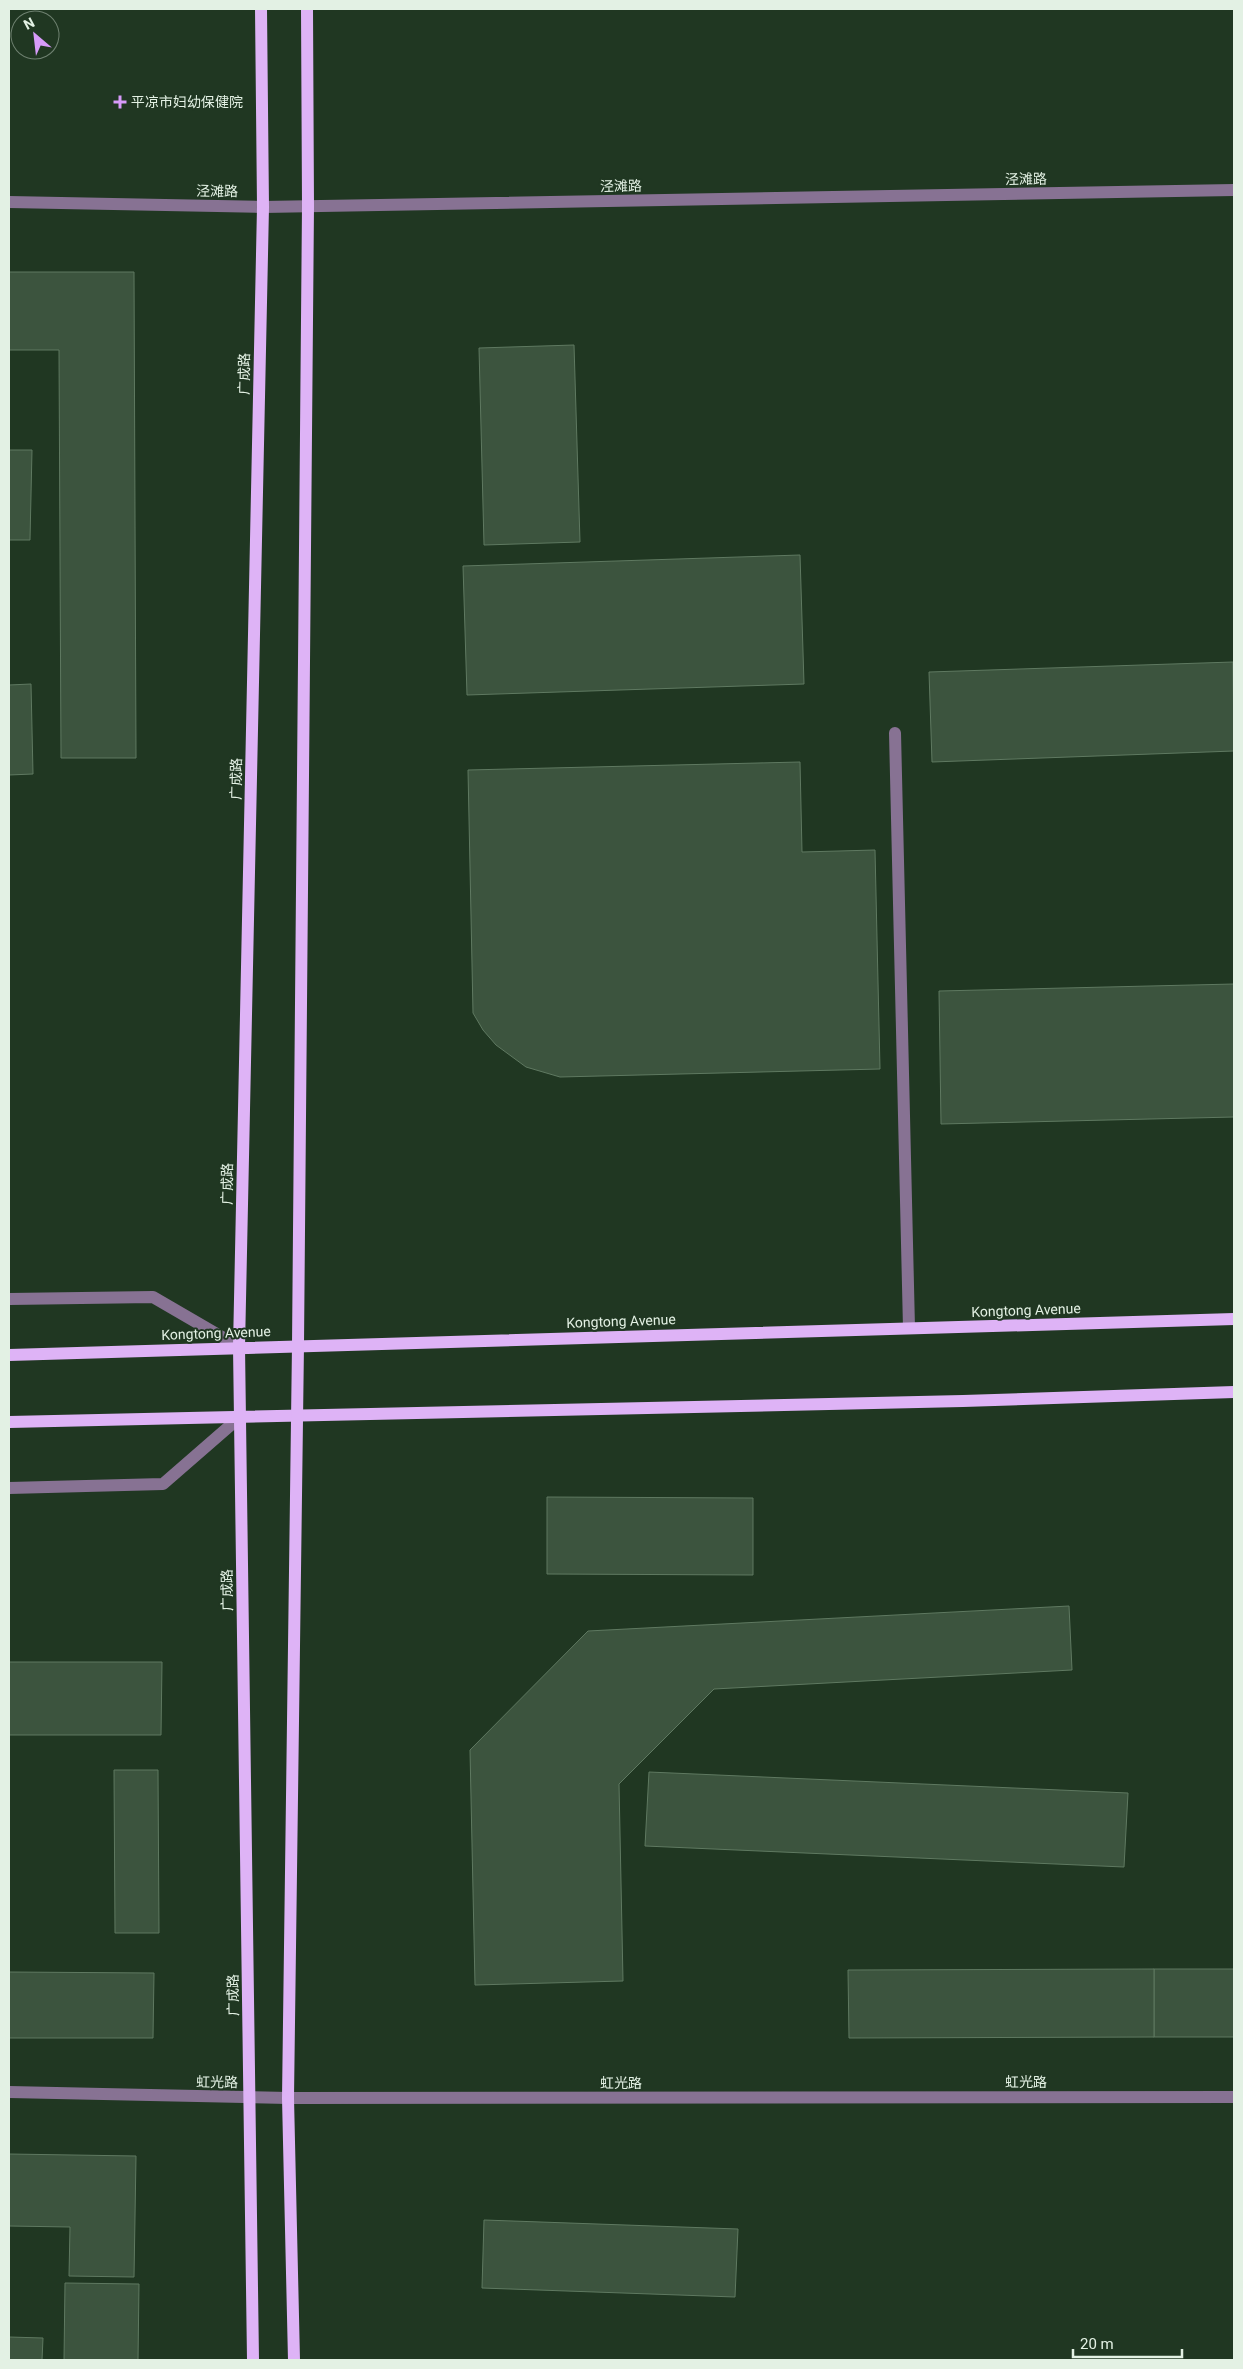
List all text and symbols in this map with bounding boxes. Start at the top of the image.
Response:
north arrow [10,10,60,60]
text: N [21,14,37,33]
place label: 平凉市妇幼保健院 [131,94,243,110]
marker: 平凉市妇幼保健院 [113,95,127,109]
street label: 泾滩路 [1005,171,1047,187]
street label: 泾滩路 [600,178,642,194]
street label: 泾滩路 [196,183,238,199]
street label: 广成路 [236,353,252,395]
street label: 广成路 [228,758,244,800]
street label: 广成路 [219,1163,235,1205]
street label: Kongtong Avenue [971,1300,1081,1320]
street label: Kongtong Avenue [566,1311,676,1331]
street label: Kongtong Avenue [161,1323,271,1343]
street label: 广成路 [219,1569,235,1611]
street label: 广成路 [225,1974,241,2016]
street label: 虹光路 [196,2074,238,2090]
street label: 虹光路 [1005,2074,1047,2090]
street label: 虹光路 [600,2075,642,2091]
scale bar [1073,2326,1182,2358]
text: 20 m [1080,2335,1114,2353]

